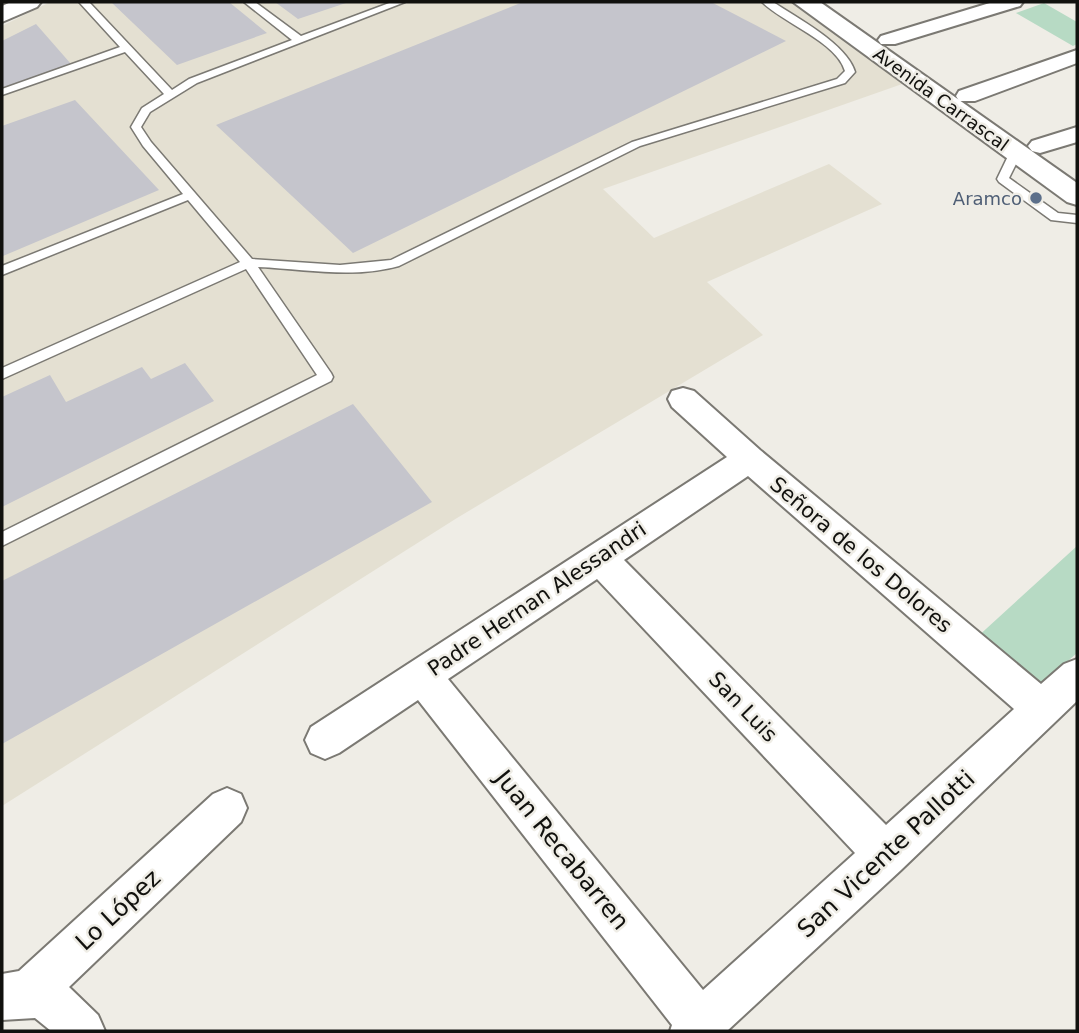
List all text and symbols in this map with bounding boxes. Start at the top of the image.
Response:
street label: Avenida Carrascal [869,43,1013,155]
place label: Aramco [953,188,1022,209]
marker: Aramco [1028,190,1044,206]
street label: Señora de los Dolores [765,472,957,638]
street label: Padre Hernan Alessandri [423,517,651,681]
street label: San Luis [704,667,782,747]
street label: Juan Recabarren [488,763,635,935]
street label: San Vicente Pallotti [792,765,980,943]
street label: Lo López [70,864,166,956]

